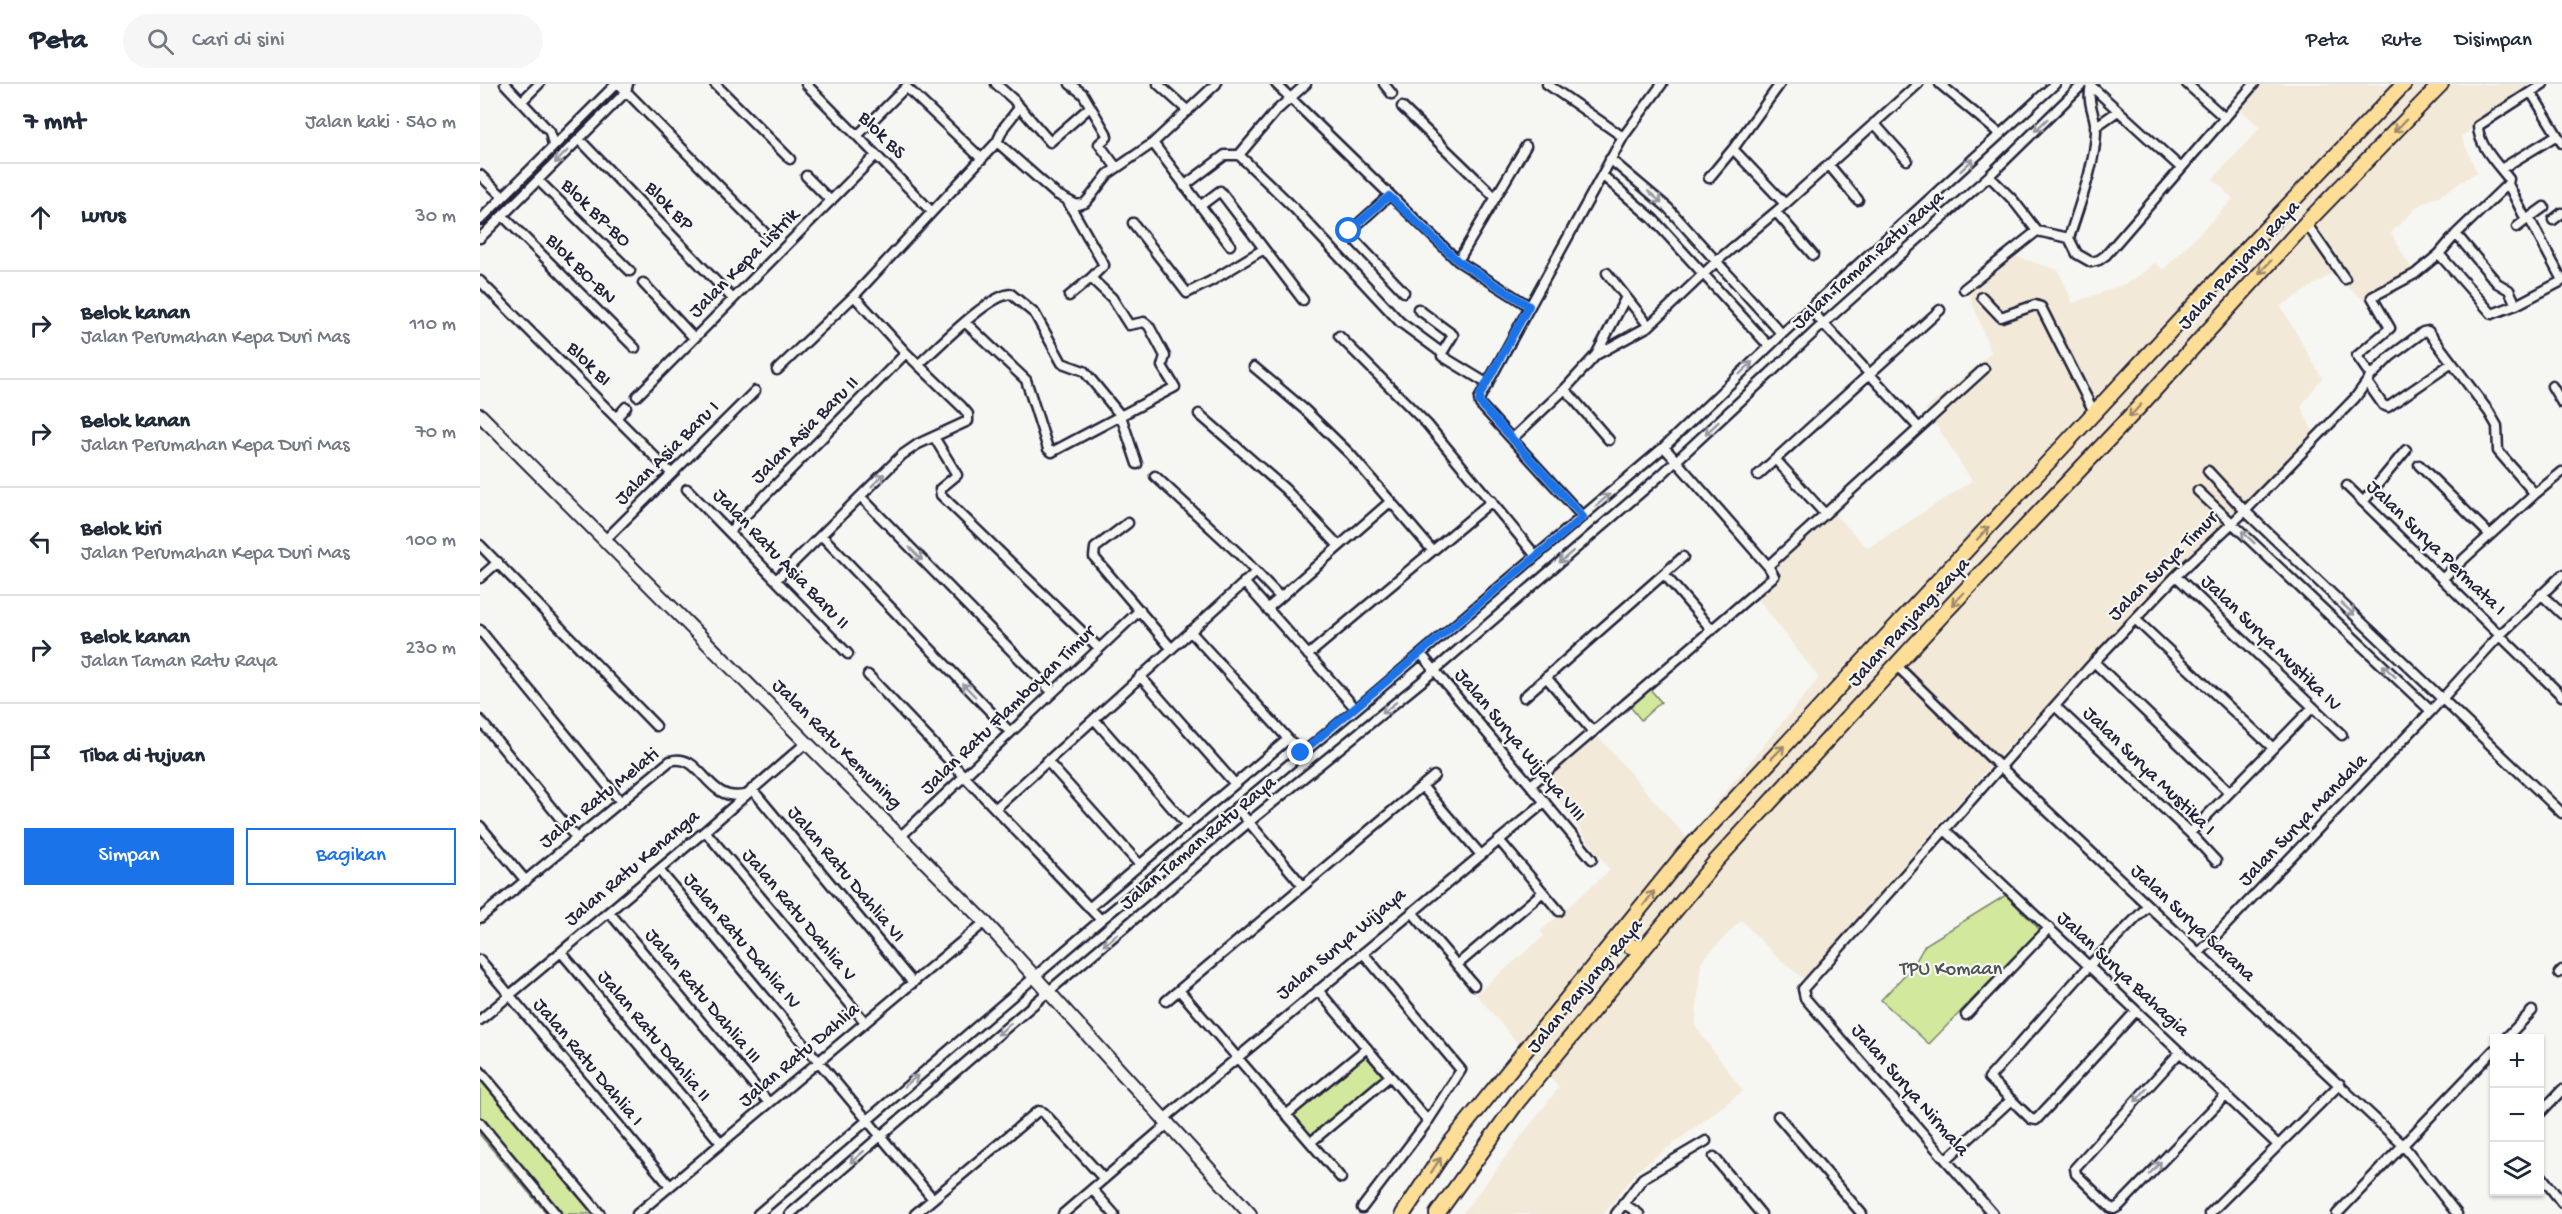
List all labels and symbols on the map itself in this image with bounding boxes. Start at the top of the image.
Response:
street label: Blok BS [852,107,910,165]
one-way arrow [2034,118,2049,133]
one-way arrow [2393,118,2407,133]
one-way arrow [553,150,568,164]
one-way arrow [1959,157,1974,172]
street label: Blok BP-BO [554,174,635,253]
street label: Blok BP [638,177,698,237]
street label: Jalan Taman Ratu Raya [1788,186,1950,335]
one-way arrow [1647,190,1662,204]
street label: Jalan Panjang Raya [2174,196,2306,335]
street label: Jalan Kepa Listrik [685,203,806,324]
route start [1335,217,1361,243]
street label: Blok BO-BN [539,229,620,310]
one-way arrow [2258,259,2273,274]
street label: Blok BI [560,337,615,392]
one-way arrow [1739,361,1754,375]
street label: Jalan Asia Baru II [747,372,865,490]
street label: Jalan Asia Baru I [611,397,725,511]
one-way arrow [2128,404,2142,419]
one-way arrow [1705,421,1720,435]
one-way arrow [870,473,885,488]
street label: Jalan Surya Permata I [2360,476,2510,622]
street label: Jalan Ratu Asia Baru II [707,485,853,635]
one-way arrow [1595,493,1610,507]
street label: Jalan Surya Timur [2104,506,2225,627]
one-way arrow [1976,526,1990,541]
one-way arrow [2240,530,2255,544]
one-way arrow [909,547,924,562]
one-way arrow [1559,550,1574,564]
street label: Jalan Panjang Raya [1844,553,1976,692]
street label: Jalan Surya Mustika IV [2195,571,2345,717]
one-way arrow [1951,592,1965,607]
one-way arrow [2340,602,2355,616]
street label: Jalan Ratu Flamboyan Timur [917,620,1103,801]
one-way arrow [2381,664,2396,679]
street label: Jalan Surya Wijaya VIII [1448,665,1590,827]
street label: Jalan Ratu Kemuning [766,675,906,815]
one-way arrow [963,683,977,698]
one-way arrow [1381,701,1397,714]
street label: Jalan Surya Mustika I [2077,703,2219,841]
route end [1287,739,1313,765]
street label: Jalan Ratu Melati [535,744,665,854]
one-way arrow [1771,745,1786,760]
street label: Jalan Surya Mandala [2235,749,2374,892]
street label: Jalan Taman Ratu Raya [1116,772,1282,916]
street label: Jalan Ratu Dahlia VI [781,802,909,948]
street label: Jalan Ratu Kenanga [561,805,706,932]
street label: Jalan Ratu Dahlia V [735,845,861,987]
street label: Jalan Surya Sarana [2125,860,2260,988]
street label: Jalan Ratu Dahlia IV [677,869,805,1015]
street label: Jalan Surya Wijaya [1273,884,1412,1006]
one-way arrow [1642,890,1655,906]
street label: Jalan Surya Bahagia [2051,908,2194,1043]
street label: Jalan Panjang Raya [1523,915,1649,1059]
street label: Jalan Ratu Dahlia III [638,924,766,1070]
one-way arrow [1102,933,1118,946]
park label: TPU Komaan [1899,959,2003,982]
street label: Jalan Ratu Dahlia II [591,966,715,1108]
street label: Jalan Ratu Dahlia I [527,994,647,1132]
street label: Jalan Ratu Dahlia [735,998,866,1113]
street label: Jalan Surya Nirmala [1845,1020,1973,1163]
one-way arrow [997,1022,1012,1036]
one-way arrow [903,1075,919,1088]
one-way arrow [2134,1087,2148,1102]
one-way arrow [849,1150,865,1163]
one-way arrow [1430,1157,1442,1174]
one-way arrow [2148,1161,2163,1176]

